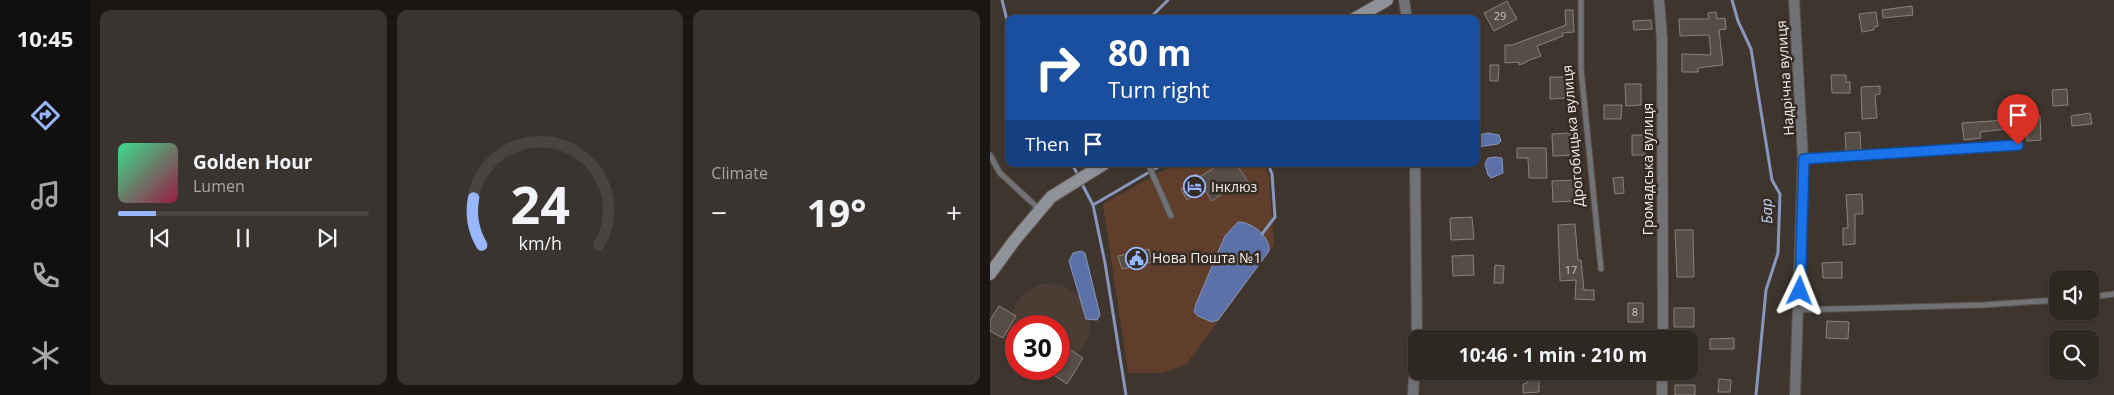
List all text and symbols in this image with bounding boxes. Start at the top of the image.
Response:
house number: 29 [1494,8,1506,23]
street label: Надрічна вулиця [1771,20,1798,136]
text: 10:45 [17,23,73,53]
text: 80 m [1108,29,1191,76]
icon: right [1025,35,1090,100]
street label: Дрогобицька вулиця [1557,64,1588,208]
text: Turn right [1108,74,1210,104]
pin [1997,94,2039,145]
icon: directions [28,98,63,133]
icon: arrive [2004,101,2032,129]
street label: Громадська вулиця [1638,103,1657,235]
icon: arrive [1079,130,1107,158]
text: Then [1025,131,1069,157]
text: Golden Hour [193,149,312,175]
text: Climate [711,162,768,184]
text: 24 [510,168,570,239]
text: Lumen [193,175,245,197]
hotel icon: Інклюз [1183,175,1207,199]
place label: Інклюз [1211,177,1258,196]
icon: music [28,178,63,213]
text: 19° [807,186,867,238]
text: − [711,193,727,231]
text: + [946,193,962,231]
water label: Бар [1756,198,1776,224]
icon: previous [146,224,174,252]
icon: pause [229,224,257,252]
icon: next [313,224,341,252]
text: km/h [518,231,562,255]
public building icon: Нова Пошта №1 [1124,246,1148,270]
place label: Нова Пошта №1 [1152,248,1262,267]
icon: phone [28,258,63,293]
house number: 17 [1565,262,1577,277]
position arrow [1773,264,1825,316]
map controls [2049,270,2099,380]
button: sound [2049,270,2099,320]
house number: 8 [1632,304,1638,319]
speed limit sign: 30 [1005,315,1070,380]
button: search [2049,330,2099,380]
icon: climate [28,338,63,373]
text: 10:46 · 1 min · 210 m [1459,342,1647,368]

